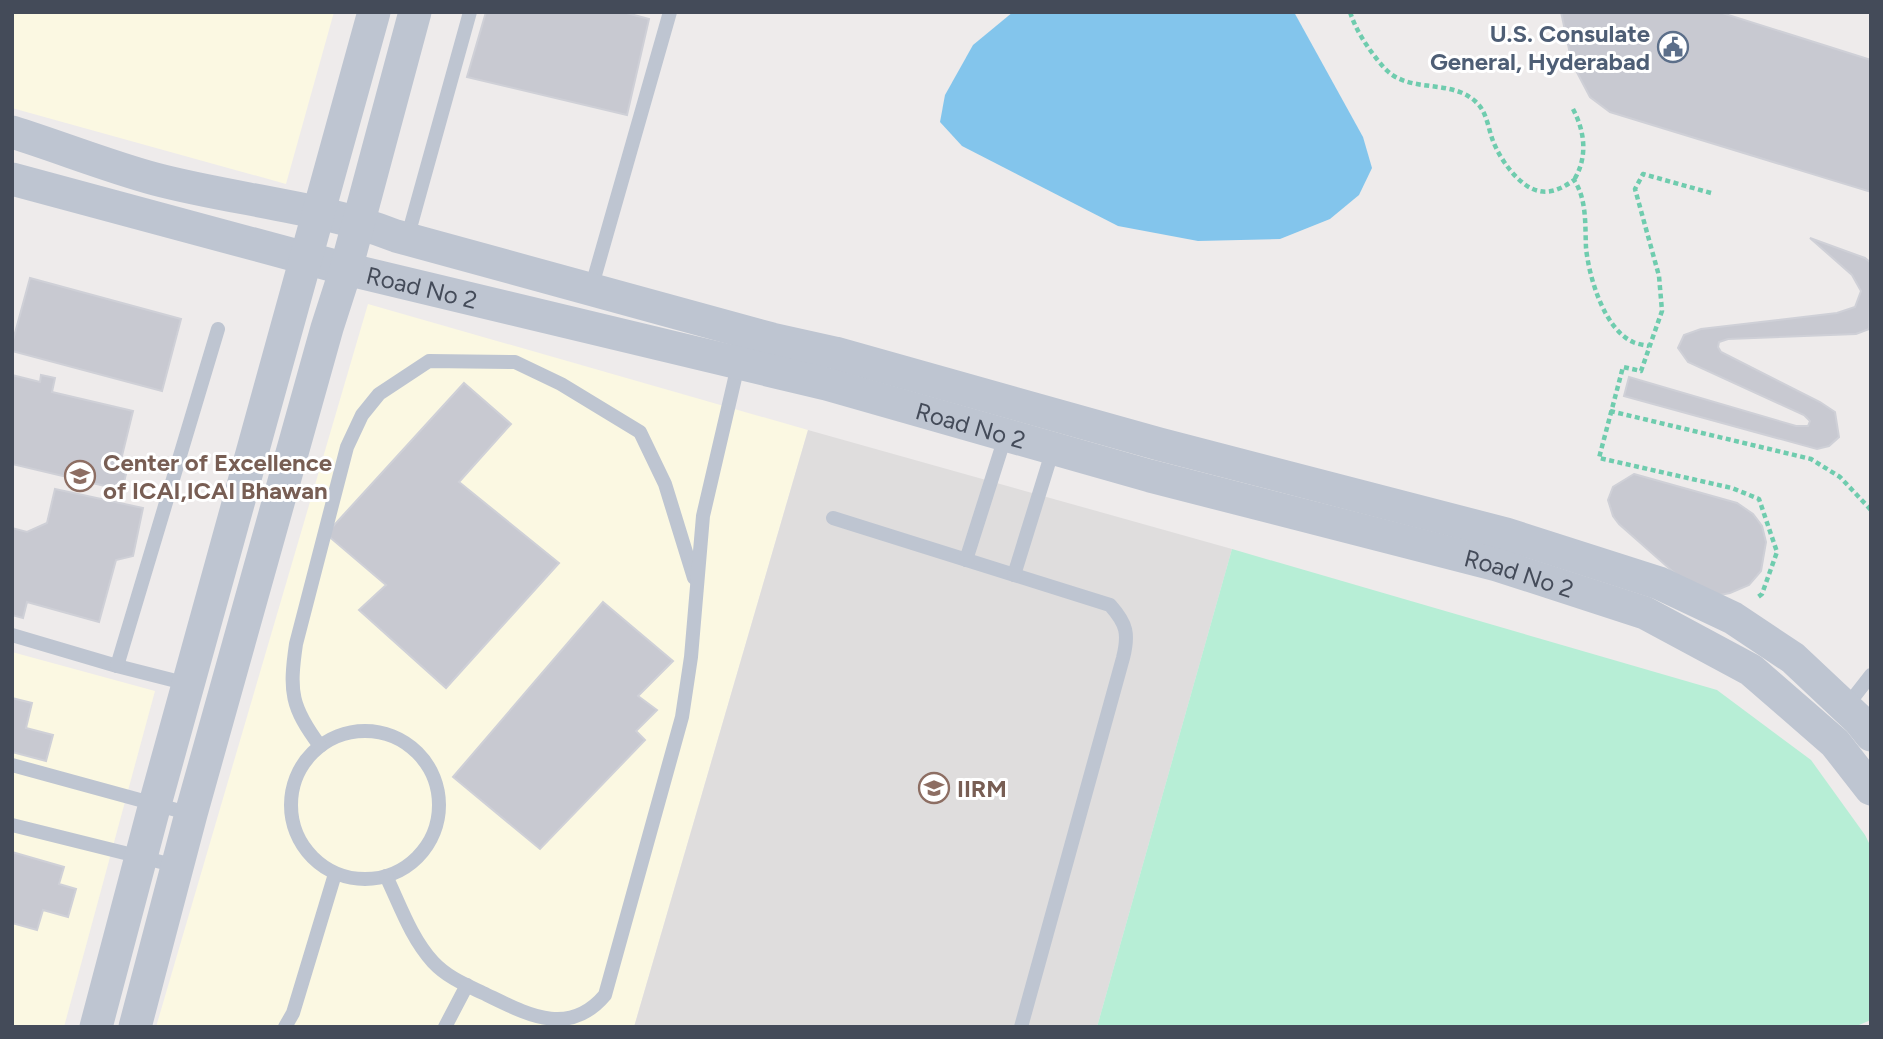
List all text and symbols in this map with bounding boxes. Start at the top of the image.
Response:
place label: U.S. Consulate General, Hyderabad [1430,19,1650,76]
public building icon: U.S. Consulate General, Hyderabad [1656,30,1690,64]
street label: Road No 2 [364,260,480,314]
street label: Road No 2 [912,396,1029,455]
place label: Center of Excellence of ICAI,ICAI Bhawan [103,448,332,505]
school or university icon: Center of Excellence of ICAI,ICAI Bhawan [63,459,97,493]
street label: Road No 2 [1461,543,1578,603]
school or university icon: IIRM [917,771,951,805]
place label: IIRM [957,774,1007,803]

